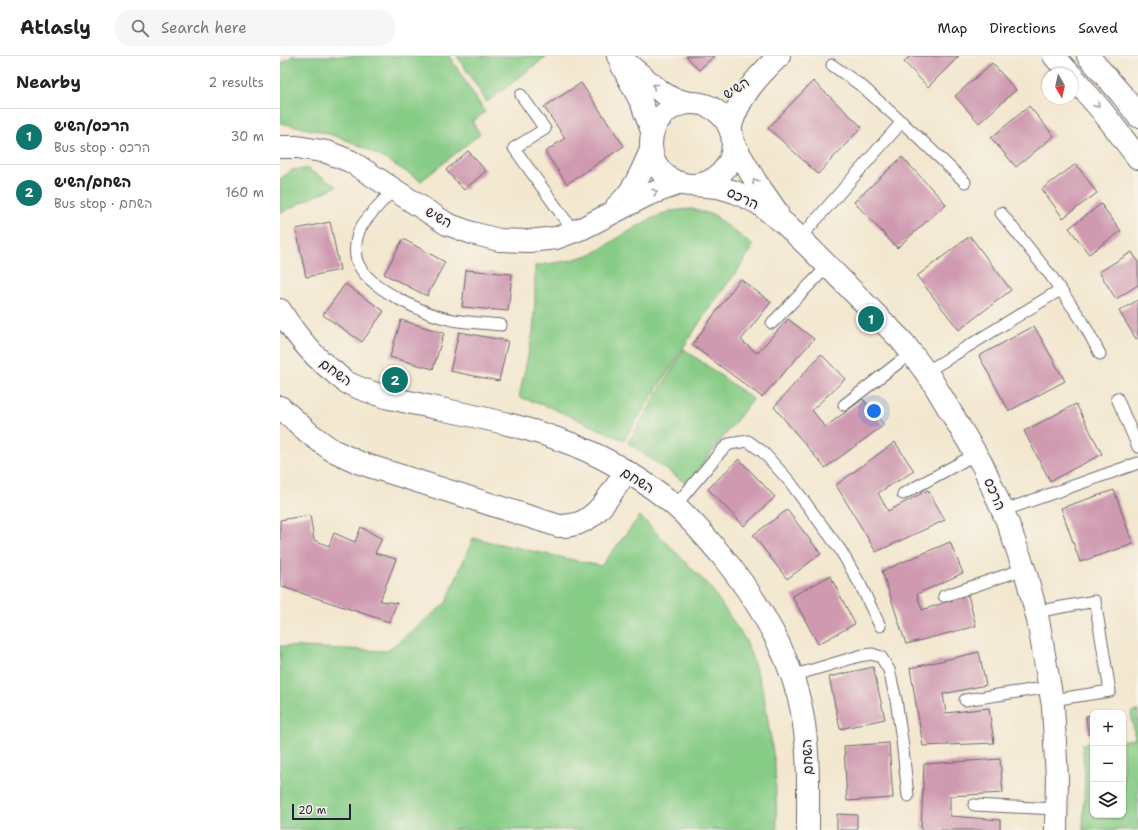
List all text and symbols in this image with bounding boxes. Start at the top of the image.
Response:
search box [115,10,395,46]
text: Atlasly [20,15,91,40]
icon: search [129,17,151,39]
text: Search here [161,18,247,38]
text: Map [938,19,968,37]
text: Directions [990,19,1056,37]
text: Saved [1078,19,1118,37]
north arrow [1042,68,1078,104]
text: Nearby [16,71,81,93]
street label: השיש [719,73,753,103]
text: 2 results [208,74,264,91]
one-way arrow [652,84,659,91]
one-way arrow [1093,101,1100,108]
text: הרכס/השיש [54,116,130,136]
text: 1 [26,128,32,145]
text: 30 m [230,128,264,145]
text: Bus stop · הרכס [54,139,150,156]
text: השחם/השיש [54,172,132,192]
one-way arrow [753,178,760,185]
street label: הרכס [724,183,762,213]
text: 2 [24,184,34,201]
text: 160 m [226,184,264,201]
one-way arrow [651,189,658,197]
text: Bus stop · השחם [54,195,152,212]
street label: השיש [422,202,456,232]
pin: 1 [858,304,884,334]
street label: השחם [316,354,356,390]
pin: 2 [382,365,408,395]
your location [864,401,884,421]
street label: השחם [618,463,658,497]
street label: הרכס [980,475,1010,513]
map controls [1090,710,1126,818]
button: + [1090,710,1126,746]
street label: השחם [797,739,817,775]
button: − [1090,746,1126,782]
button: layers [1090,782,1126,818]
scale bar [292,802,351,821]
text: 20 m [298,803,326,818]

